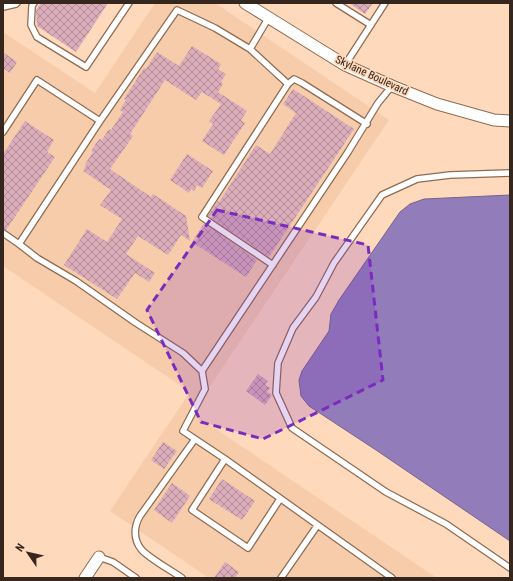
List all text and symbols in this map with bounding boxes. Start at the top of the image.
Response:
street label: Skylane Boulevard [333,53,410,98]
north arrow [8,533,48,573]
text: N [13,541,28,554]

